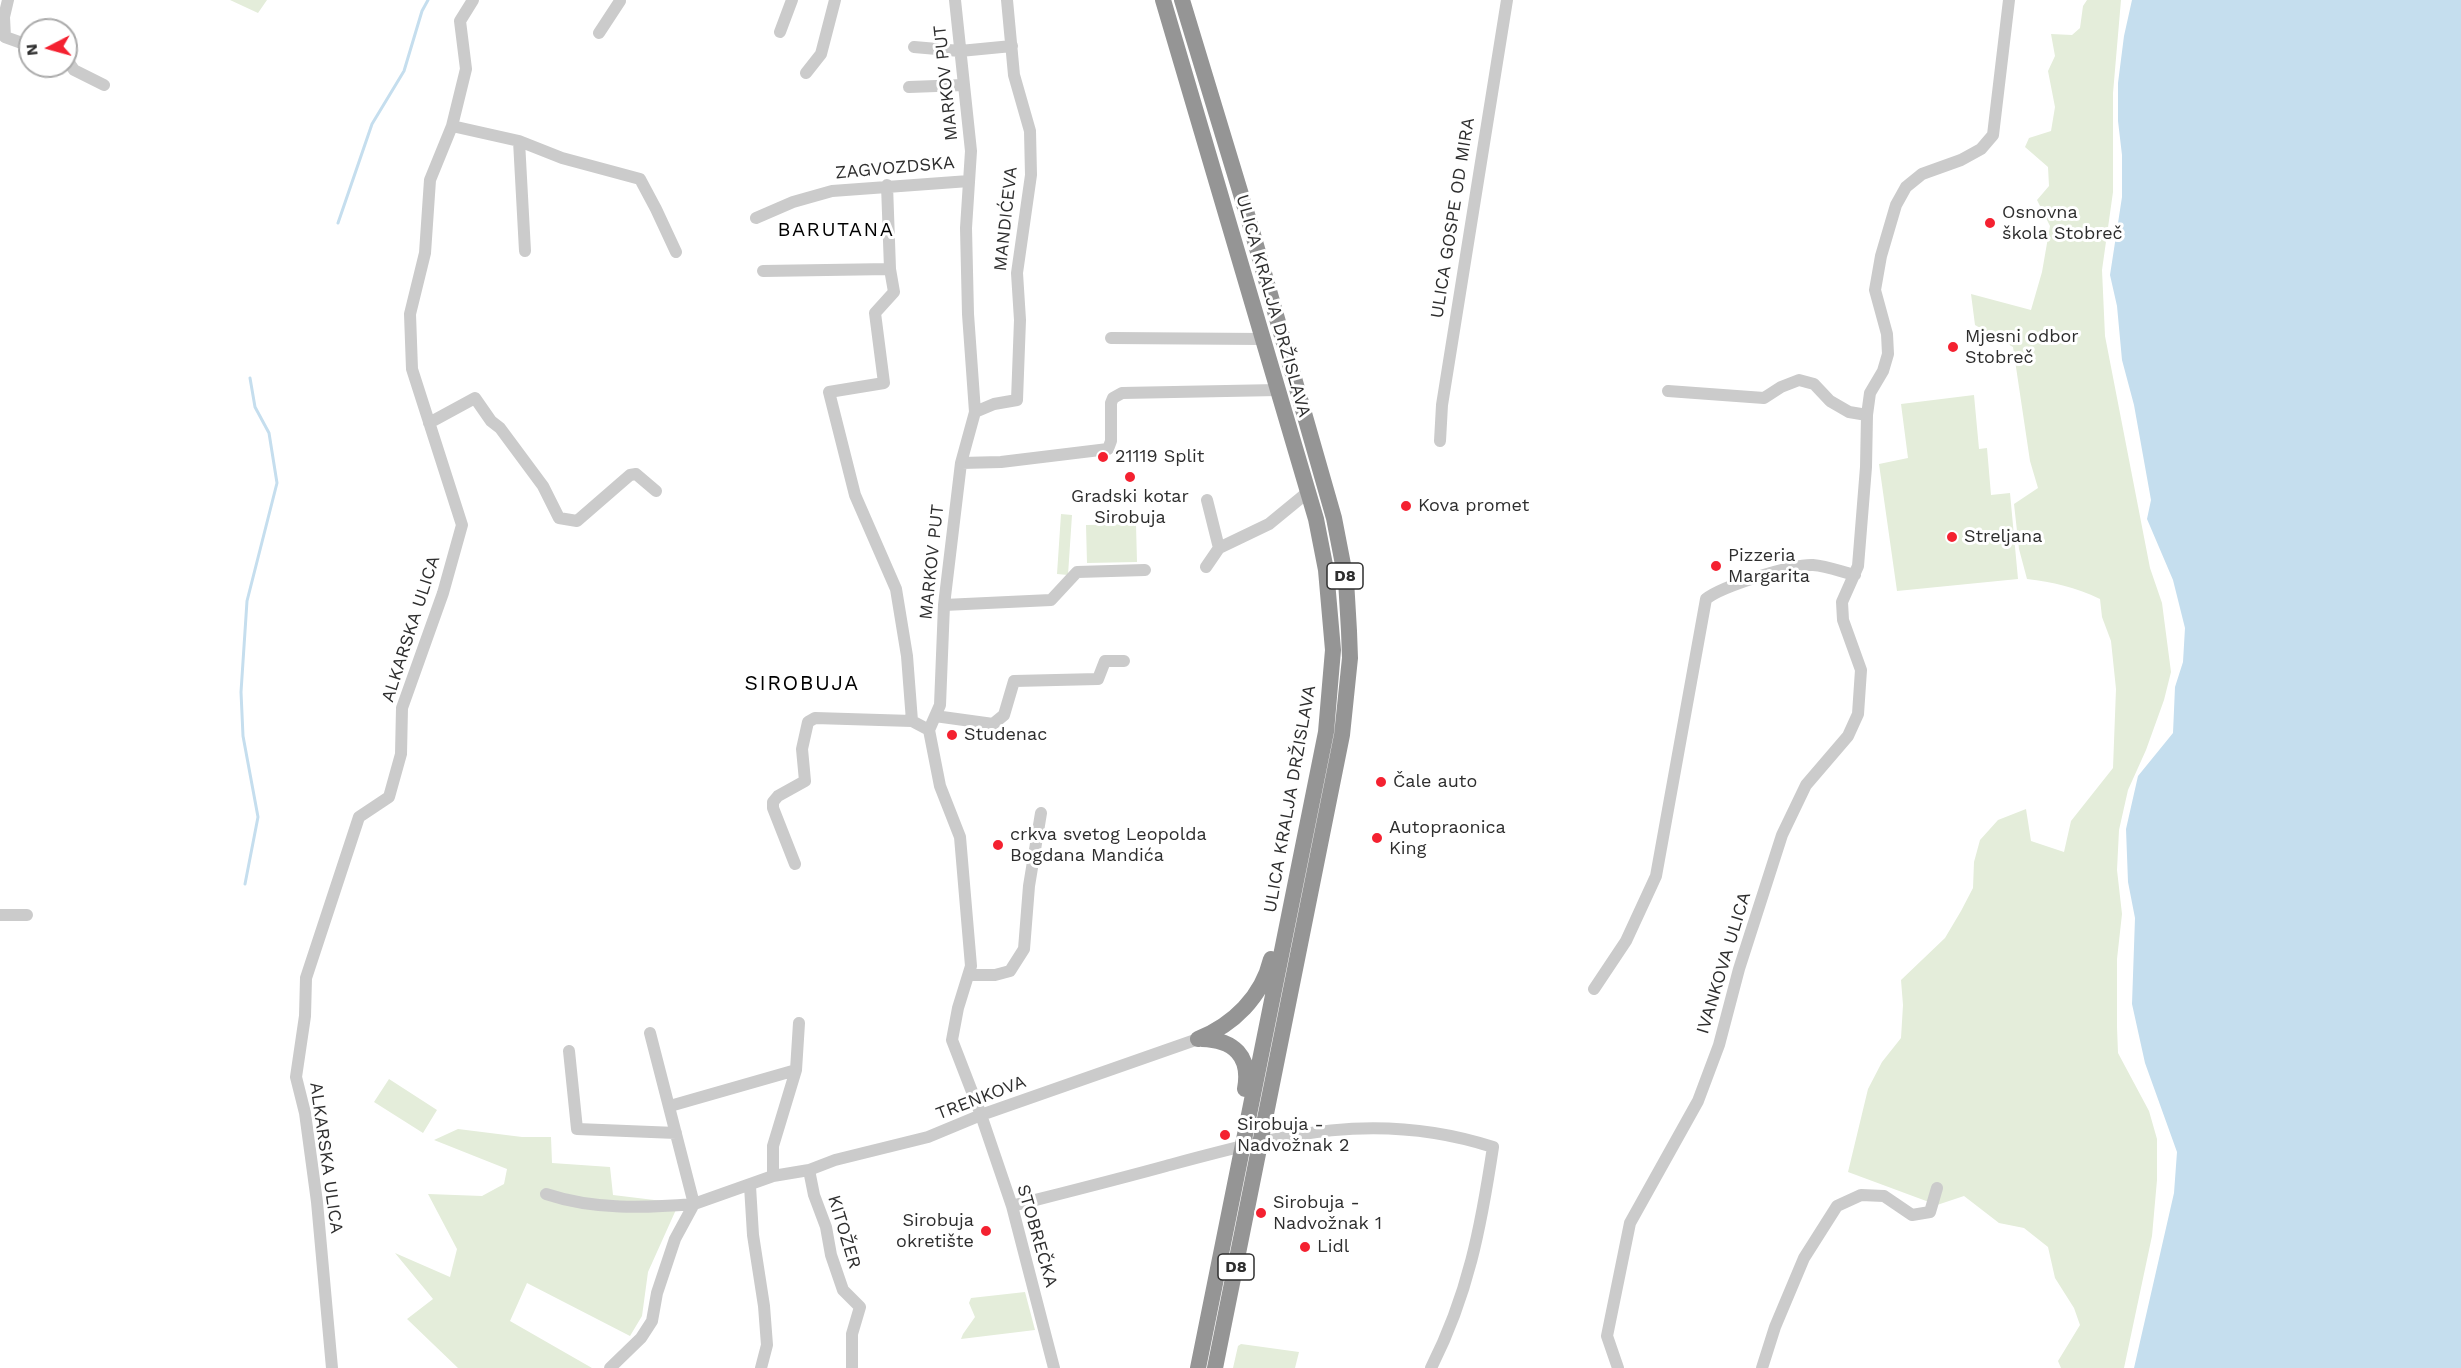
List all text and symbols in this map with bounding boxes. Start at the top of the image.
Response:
north arrow [18,18,78,78]
street label: MARKOV PUT [929,24,963,142]
text: N [22,43,42,57]
street label: ULICA GOSPE OD MIRA [1426,116,1480,320]
street label: ZAGVOZDSKA [834,152,956,184]
street label: MANDIĆEVA [990,166,1022,272]
street label: ULICA KRALJA DRŽISLAVA [1231,192,1315,420]
place label: Osnovna škola Stobreč [2002,202,2123,244]
marker: Osnovna škola Stobreč [1983,216,1997,230]
district label: BARUTANA [778,218,894,242]
place label: Mjesni odbor Stobreč [1965,326,2079,368]
marker: Mjesni odbor Stobreč [1946,340,1960,354]
place label: 21119 Split [1115,446,1204,468]
marker: 21119 Split [1096,450,1110,464]
marker: Gradski kotar Sirobuja [1123,470,1137,484]
place label: Gradski kotar Sirobuja [1071,486,1189,528]
place label: Kova promet [1418,495,1529,517]
marker: Kova promet [1399,499,1413,513]
street label: MARKOV PUT [915,503,949,621]
place label: Streljana [1964,526,2042,548]
marker: Streljana [1945,530,1959,544]
place label: Pizzeria Margarita [1728,545,1810,588]
street label: ALKARSKA ULICA [377,553,445,705]
marker: Pizzeria Margarita [1709,559,1723,573]
road number: D8 [1327,563,1363,589]
district label: SIROBUJA [744,671,860,697]
street label: ULICA KRALJA DRŽISLAVA [1259,684,1321,914]
place label: Studenac [964,724,1047,746]
marker: Studenac [945,728,959,742]
place label: Čale auto [1393,771,1477,793]
marker: Čale auto [1374,775,1388,789]
place label: Autopraonica King [1389,817,1506,860]
place label: crkva svetog Leopolda Bogdana Mandića [1010,824,1207,866]
marker: Autopraonica King [1370,831,1384,845]
marker: crkva svetog Leopolda Bogdana Mandića [991,838,1005,852]
street label: IVANKOVA ULICA [1692,889,1756,1037]
street label: TRENKOVA [933,1071,1029,1125]
street label: ALKARSKA ULICA [305,1081,347,1235]
place label: Sirobuja - Nadvožnak 2 [1237,1114,1349,1156]
marker: Sirobuja - Nadvožnak 2 [1218,1128,1232,1142]
street label: STOBREČKA [1012,1182,1062,1290]
place label: Sirobuja - Nadvožnak 1 [1273,1192,1382,1234]
street label: KITOŽER [823,1193,865,1271]
marker: Sirobuja - Nadvožnak 1 [1254,1206,1268,1220]
place label: Sirobuja okretište [896,1210,974,1252]
marker: Sirobuja okretište [979,1224,993,1238]
place label: Lidl [1317,1236,1349,1258]
marker: Lidl [1298,1240,1312,1254]
road number: D8 [1218,1254,1254,1280]

